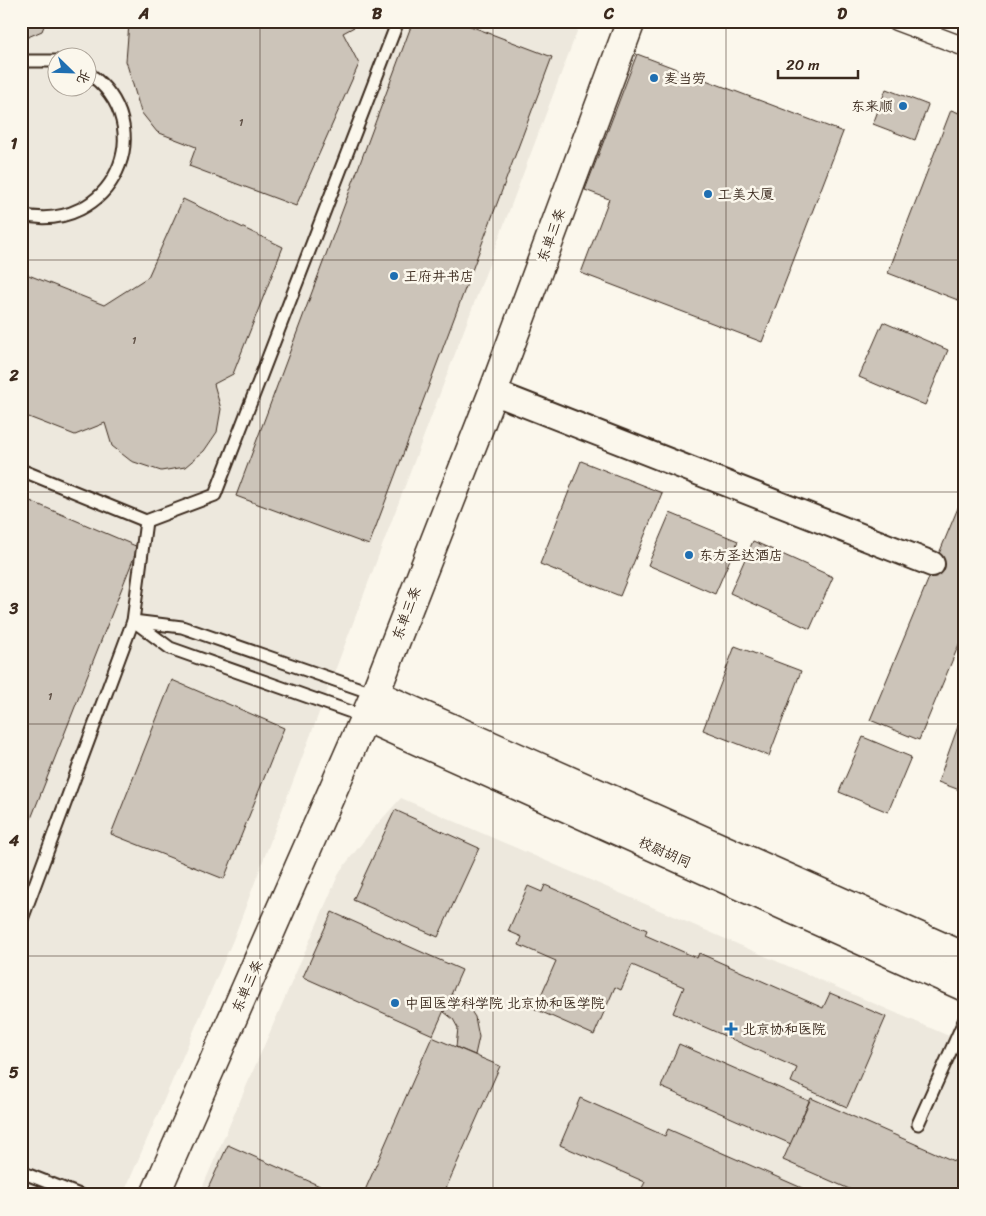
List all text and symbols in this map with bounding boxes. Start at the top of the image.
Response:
text: A [138,0,149,28]
text: B [372,0,383,28]
text: C [603,0,615,28]
text: D [837,0,847,28]
north arrow [48,48,98,98]
scale bar [778,48,858,80]
text: 20 m [786,52,820,78]
text: 北 [69,66,98,88]
place label: 麦当劳 [664,66,706,91]
marker: 麦当劳 [648,72,660,84]
place label: 东来顺 [851,94,893,119]
marker: 东来顺 [897,100,909,112]
house number: 1 [239,113,244,132]
text: 1 [11,129,18,158]
place label: 工美大厦 [718,182,774,207]
marker: 工美大厦 [702,188,714,200]
street label: 东单三条 [530,205,573,266]
place label: 王府井书店 [404,264,474,289]
marker: 王府井书店 [388,270,400,282]
house number: 1 [132,331,137,350]
text: 2 [8,361,19,390]
place label: 东方圣达酒店 [699,543,783,568]
marker: 东方圣达酒店 [683,549,695,561]
street label: 东单三条 [385,583,428,644]
text: 3 [9,594,19,623]
house number: 1 [48,687,53,706]
text: 4 [8,826,19,855]
street label: 校尉胡同 [634,830,695,875]
street label: 东单三条 [225,956,270,1017]
place label: 中国医学科学院 北京协和医学院 [405,991,605,1016]
marker: 中国医学科学院 北京协和医学院 [389,997,401,1009]
place label: 北京协和医院 [742,1017,826,1042]
marker: 北京协和医院 [724,1022,738,1036]
text: 5 [9,1058,19,1087]

